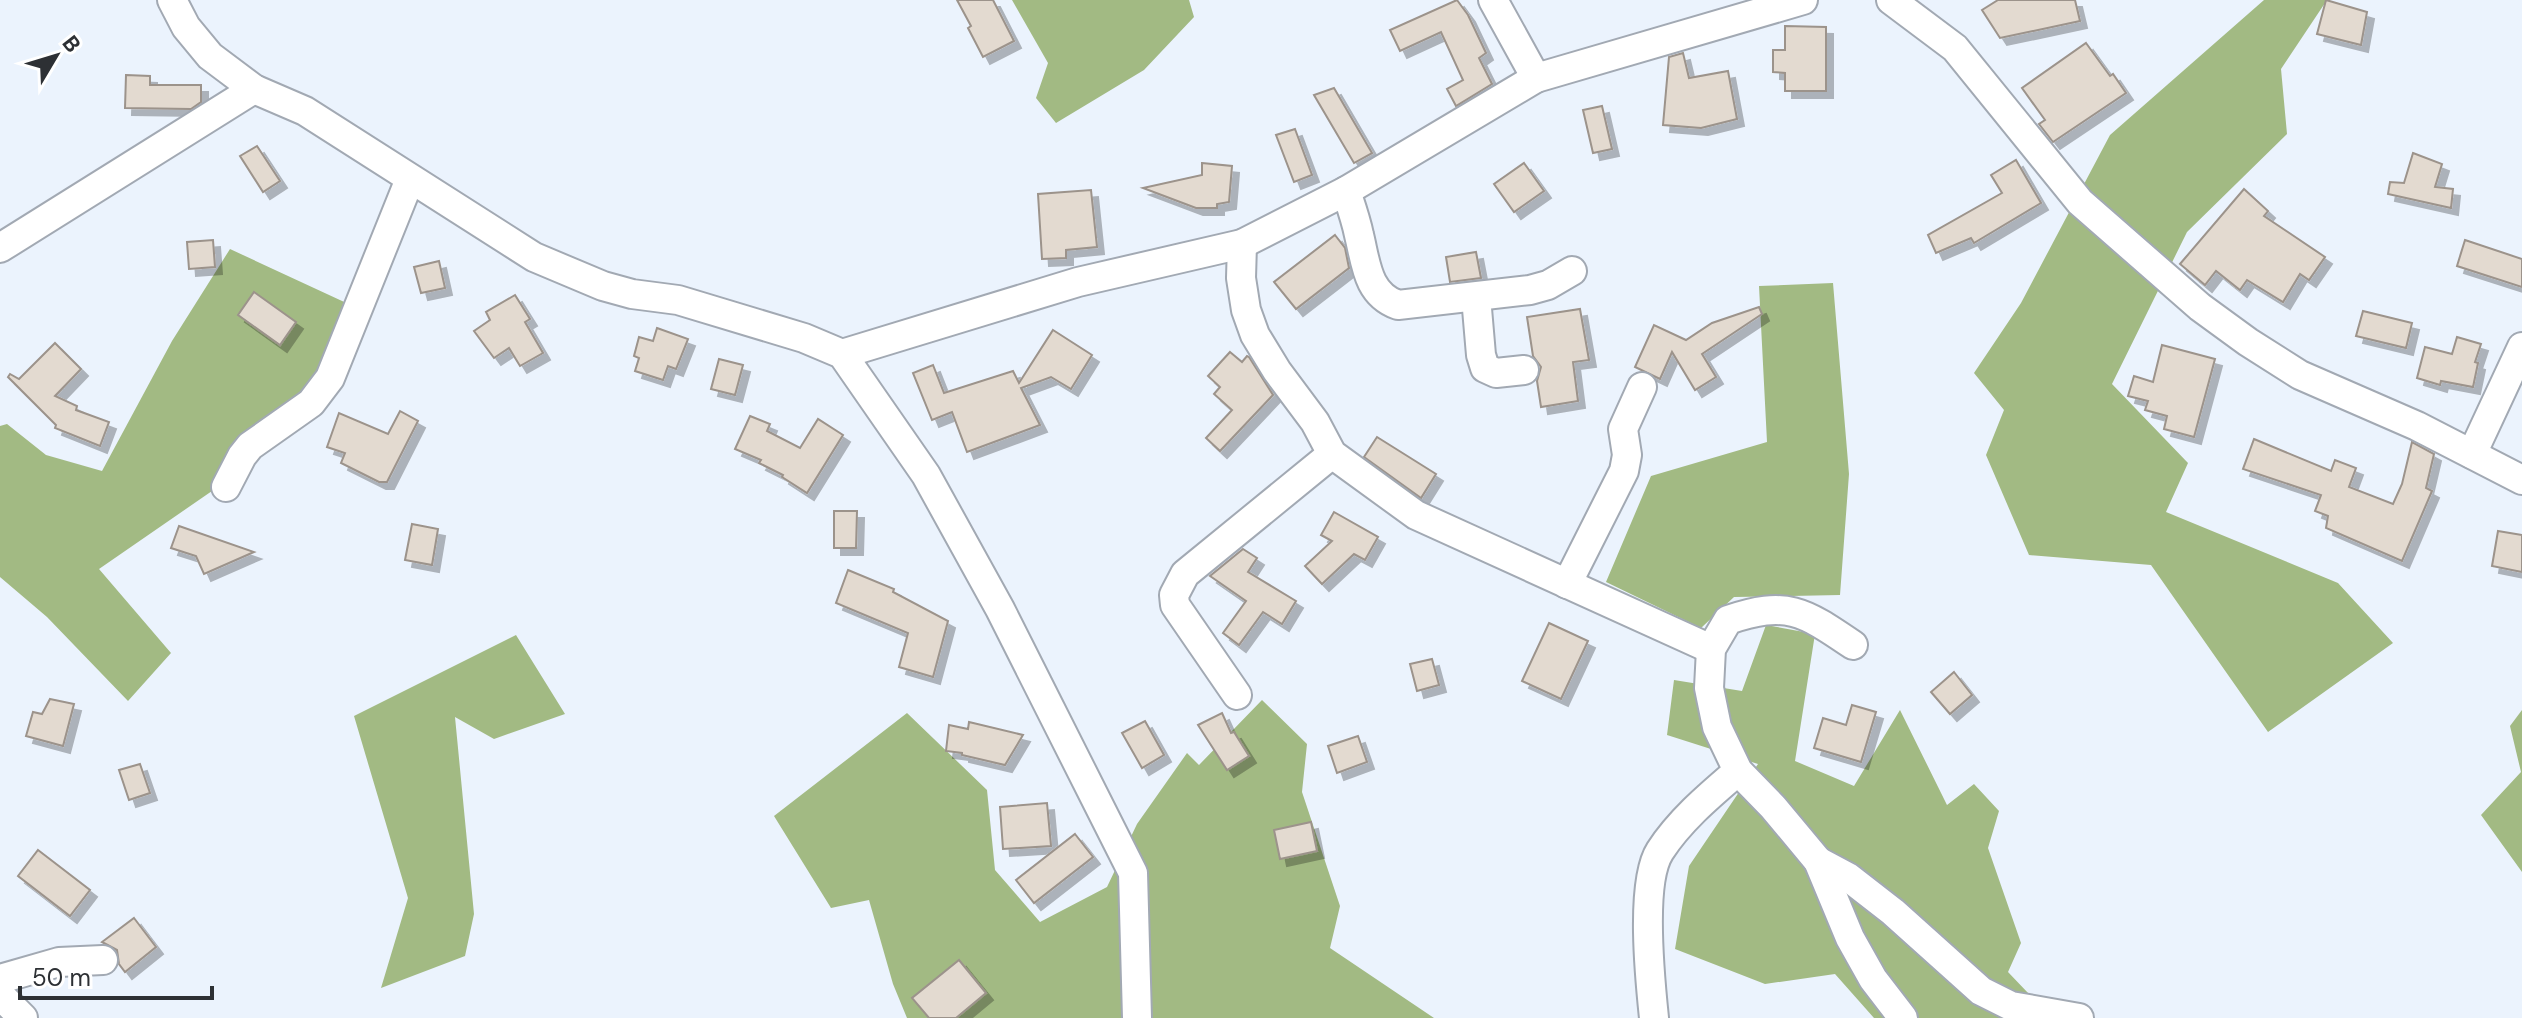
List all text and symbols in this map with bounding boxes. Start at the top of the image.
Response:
north arrow [16,16,96,96]
text: B [56,30,87,58]
scale bar [20,950,212,1000]
text: 50 m [32,962,91,993]

